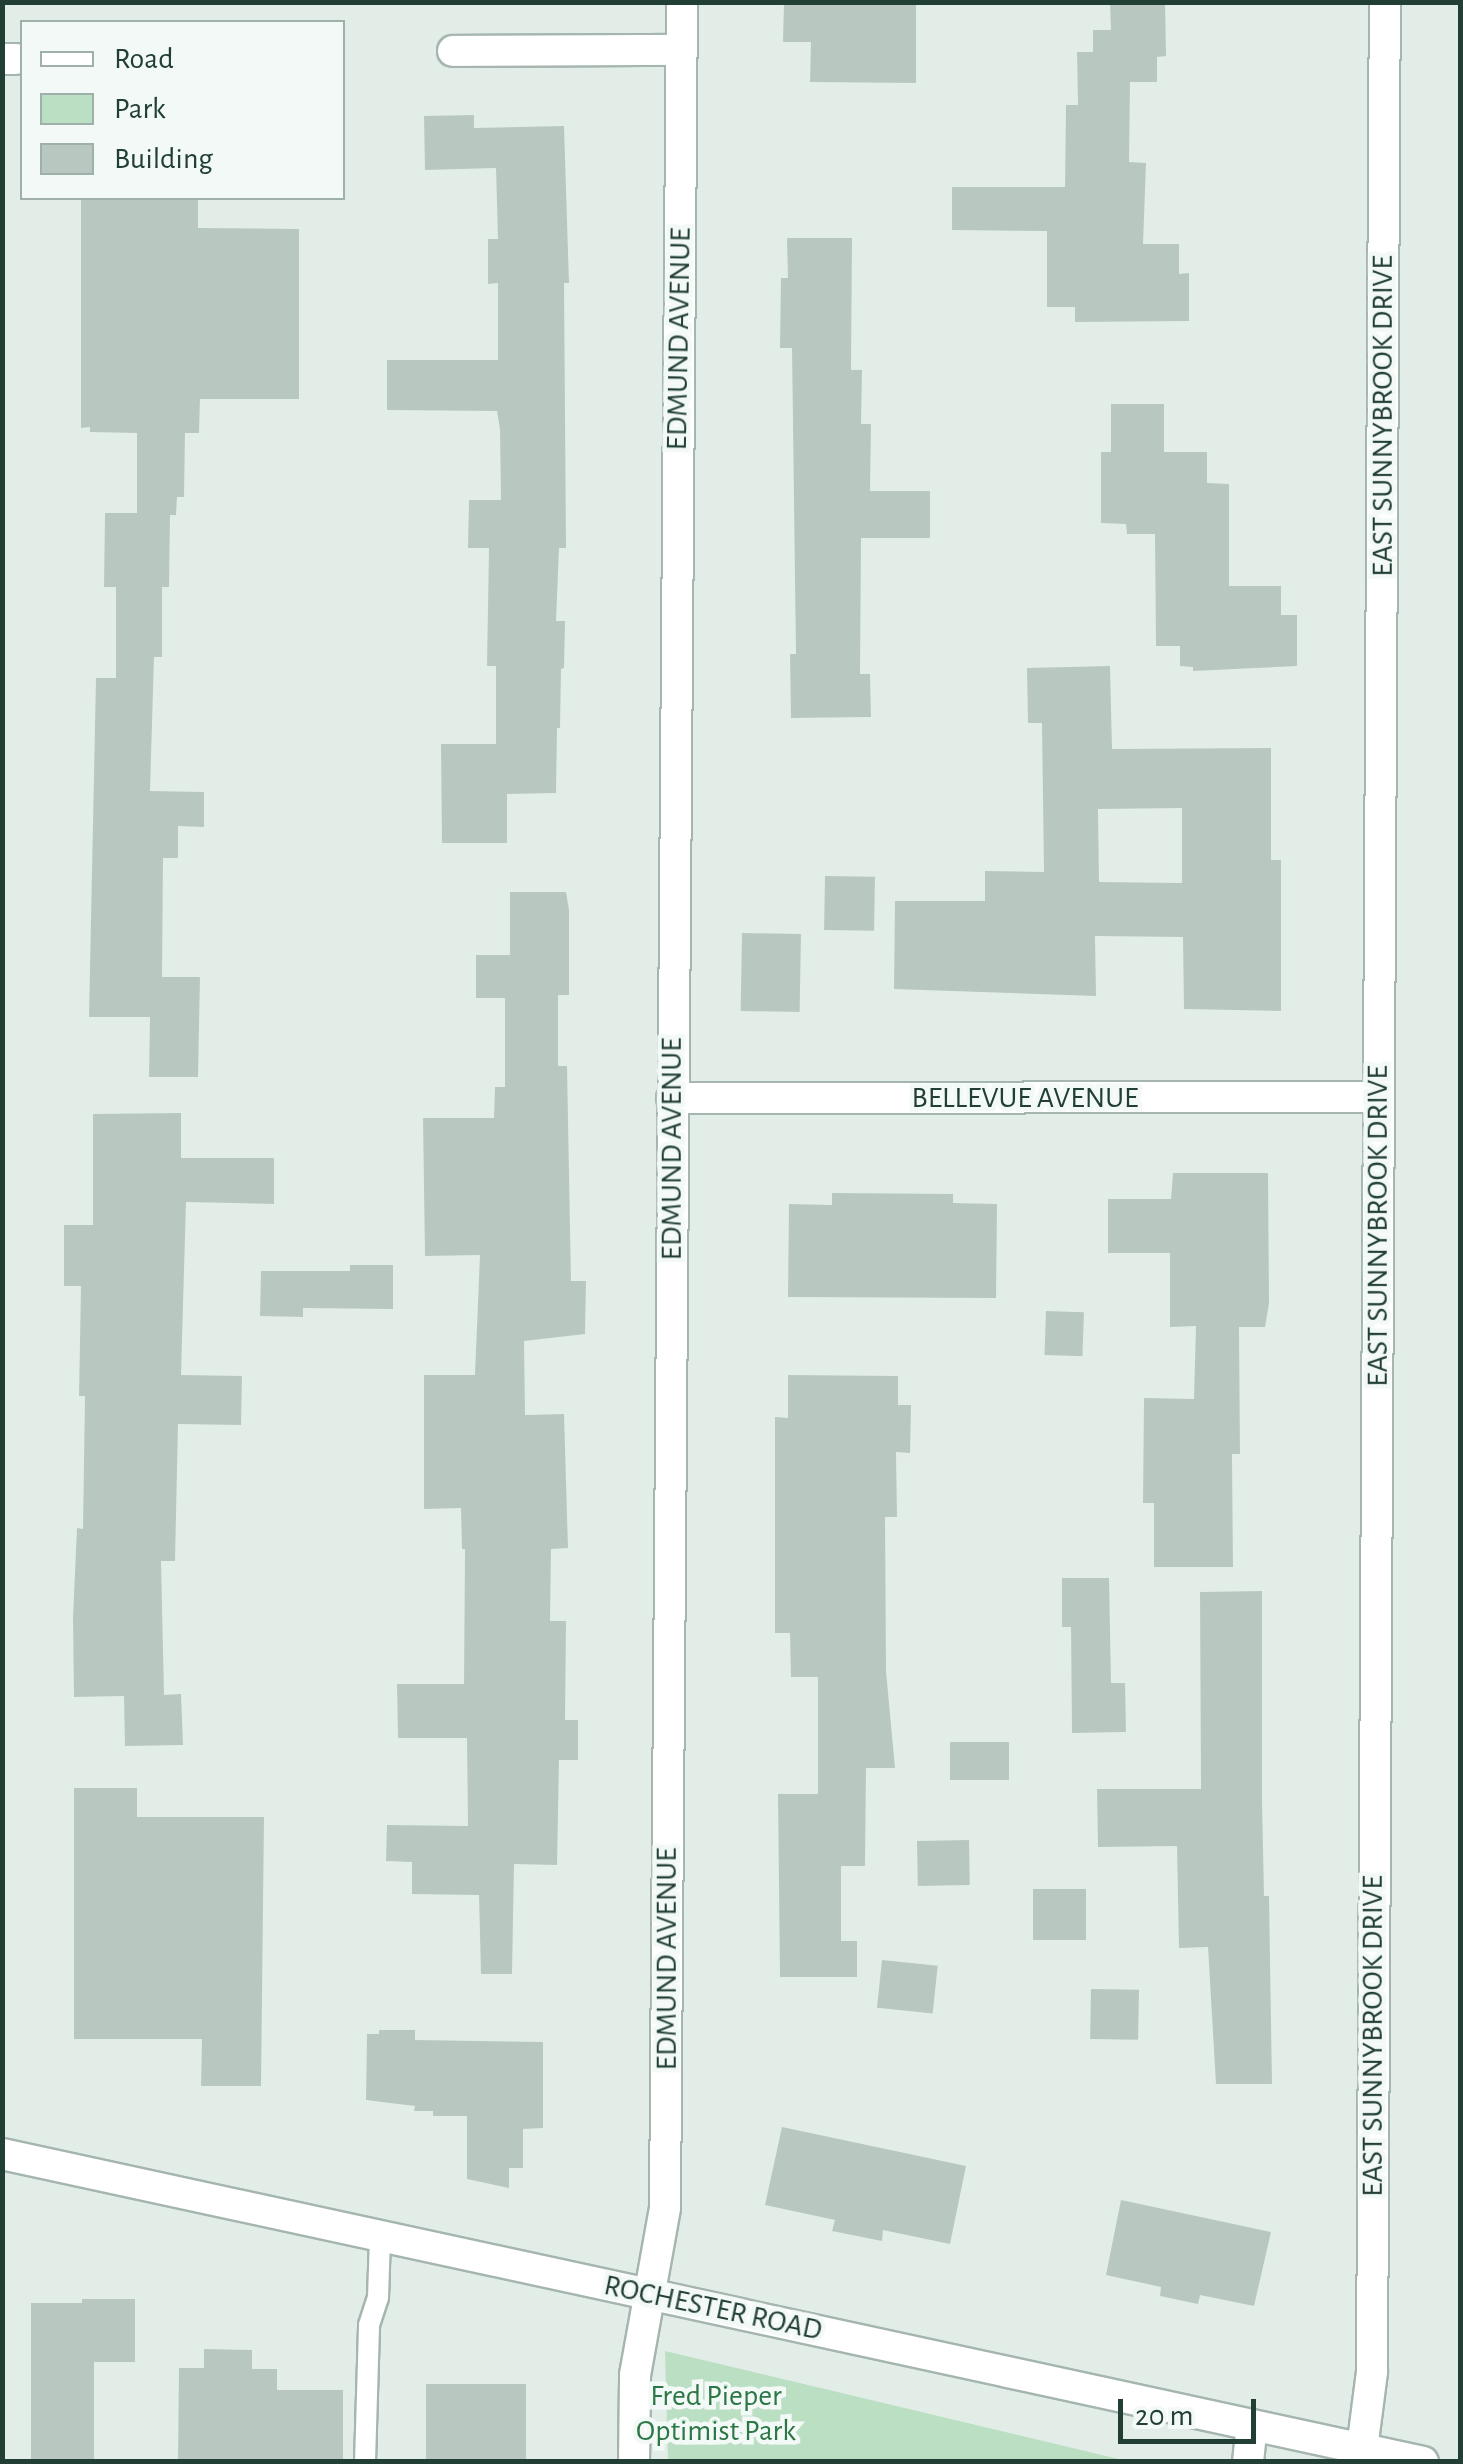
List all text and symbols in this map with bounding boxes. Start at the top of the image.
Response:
legend [20,20,345,200]
text: Road [114,44,174,74]
text: Park [114,94,166,124]
text: Building [114,144,213,174]
street label: EDMUND AVENUE [659,227,699,451]
street label: EAST SUNNYBROOK DRIVE [1365,255,1401,577]
street label: EDMUND AVENUE [654,1038,690,1260]
street label: EAST SUNNYBROOK DRIVE [1360,1065,1396,1387]
street label: BELLEVUE AVENUE [912,1080,1138,1116]
street label: EDMUND AVENUE [649,1848,685,2070]
street label: EAST SUNNYBROOK DRIVE [1355,1875,1391,2197]
street label: ROCHESTER ROAD [601,2267,825,2349]
park label: Fred Pieper Optimist Park [636,2378,796,2448]
scale bar [1123,2379,1260,2441]
text: 20 m [1135,2401,1193,2431]

